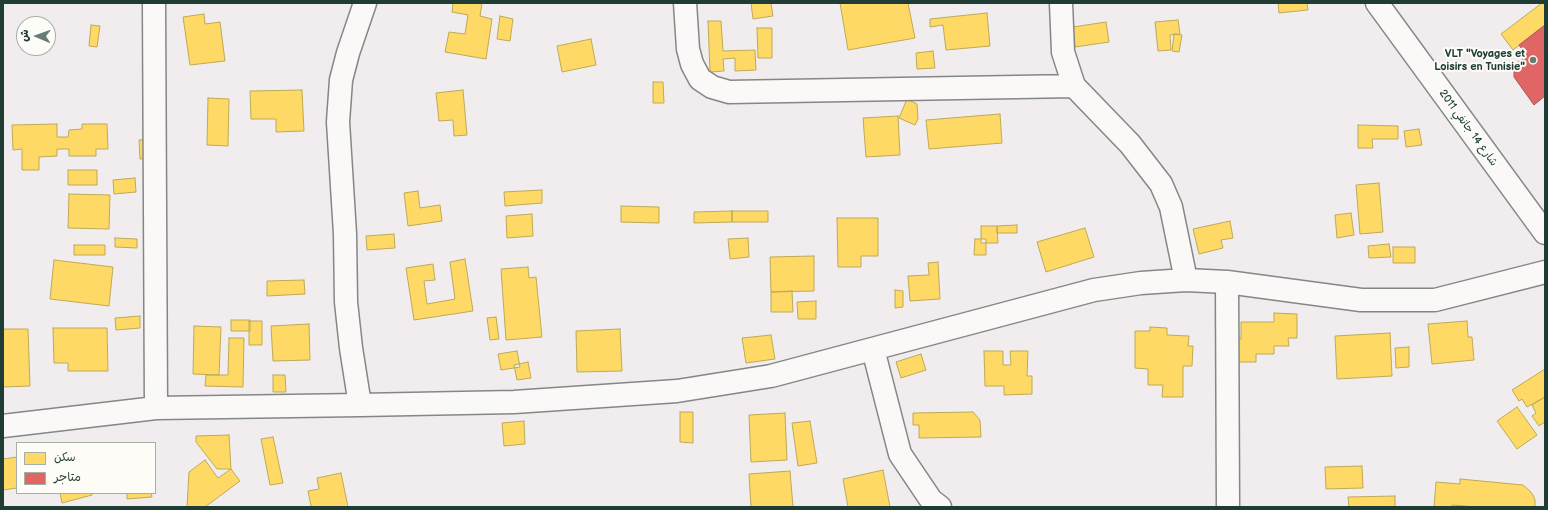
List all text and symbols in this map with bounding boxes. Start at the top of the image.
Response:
north arrow [16,16,56,56]
text: ش [18,29,31,42]
place label: VLT "Voyages et Loisirs en Tunisie" [1434,47,1525,73]
marker: VLT "Voyages et Loisirs en Tunisie" [1528,55,1538,65]
street label: شارع 14 جانفي 2011 [1436,87,1500,169]
legend [16,442,156,494]
text: سكن [54,450,76,465]
text: متاجر [54,470,81,485]

